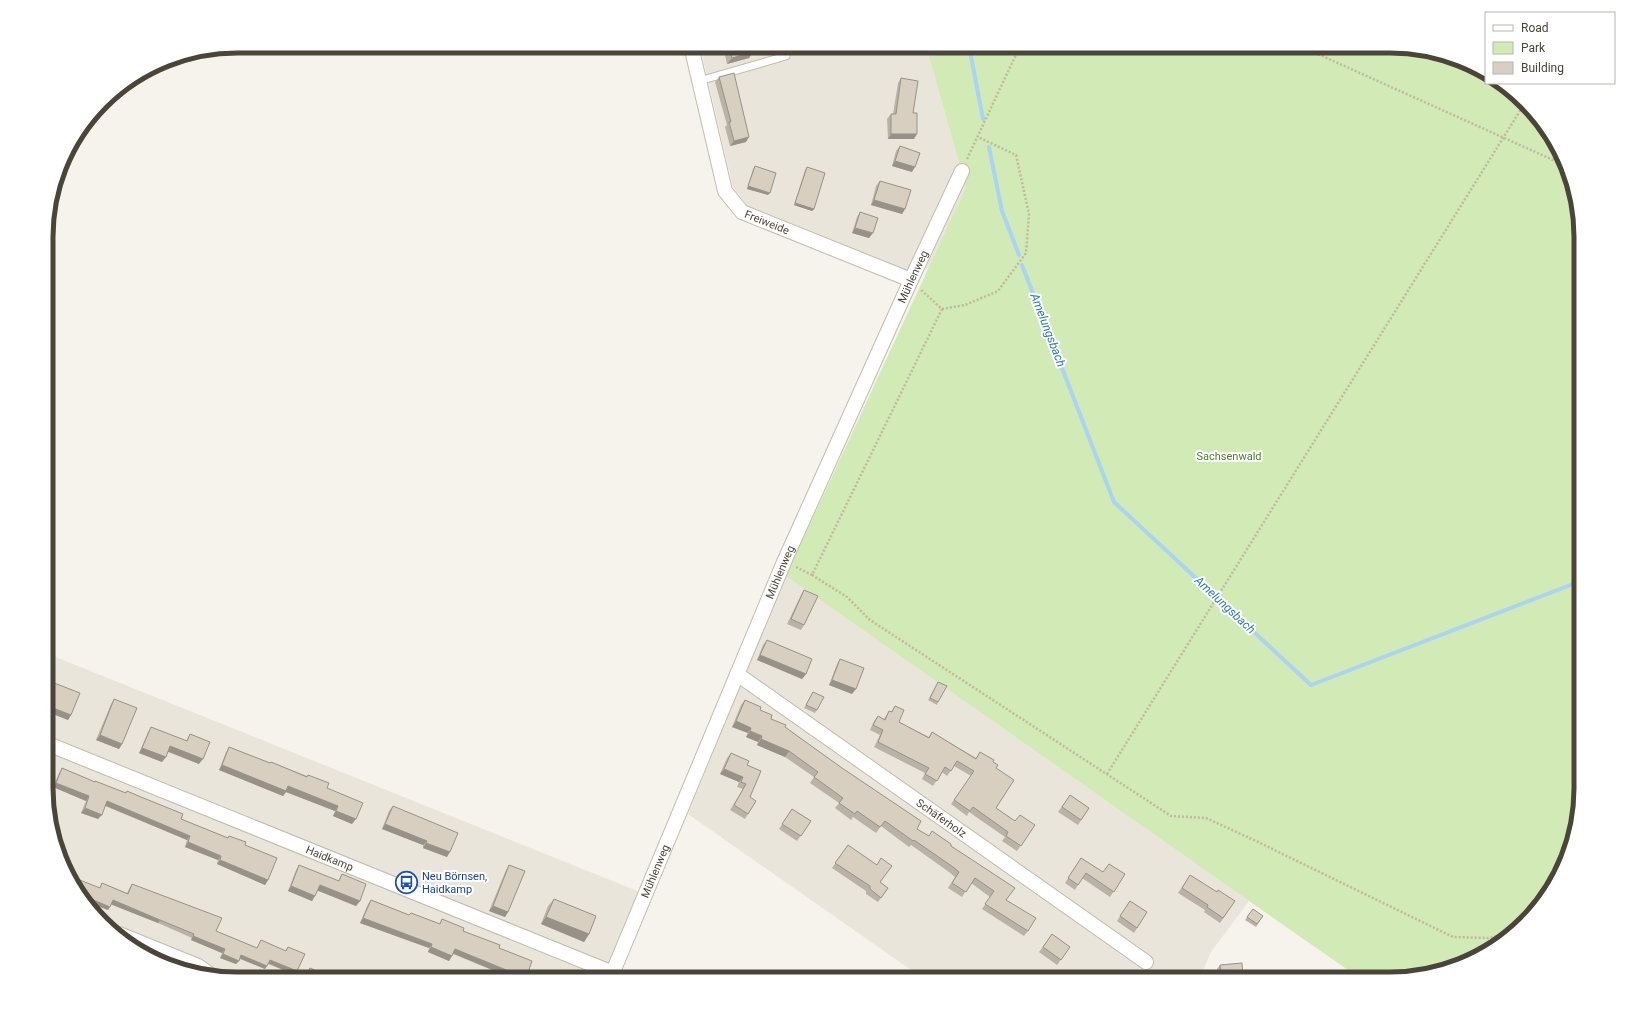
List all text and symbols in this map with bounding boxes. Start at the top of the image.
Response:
legend [1485,12,1615,84]
text: Road [1521,21,1549,35]
text: Park [1521,41,1546,55]
text: Building [1521,61,1564,75]
street label: Freiweide [743,208,791,237]
street label: Mühlenweg [895,248,931,305]
water label: Amelungsbach [1027,290,1068,369]
park label: Sachsenwald [1196,450,1262,463]
street label: Mühlenweg [763,544,798,601]
water label: Amelungsbach [1191,573,1258,637]
street label: Schäferholz [914,796,969,841]
street label: Haidkamp [304,843,355,874]
street label: Mühlenweg [639,843,672,900]
bus stop icon: Neu Börnsen, Haidkamp [393,869,419,895]
place label: Neu Börnsen, Haidkamp [422,870,487,896]

